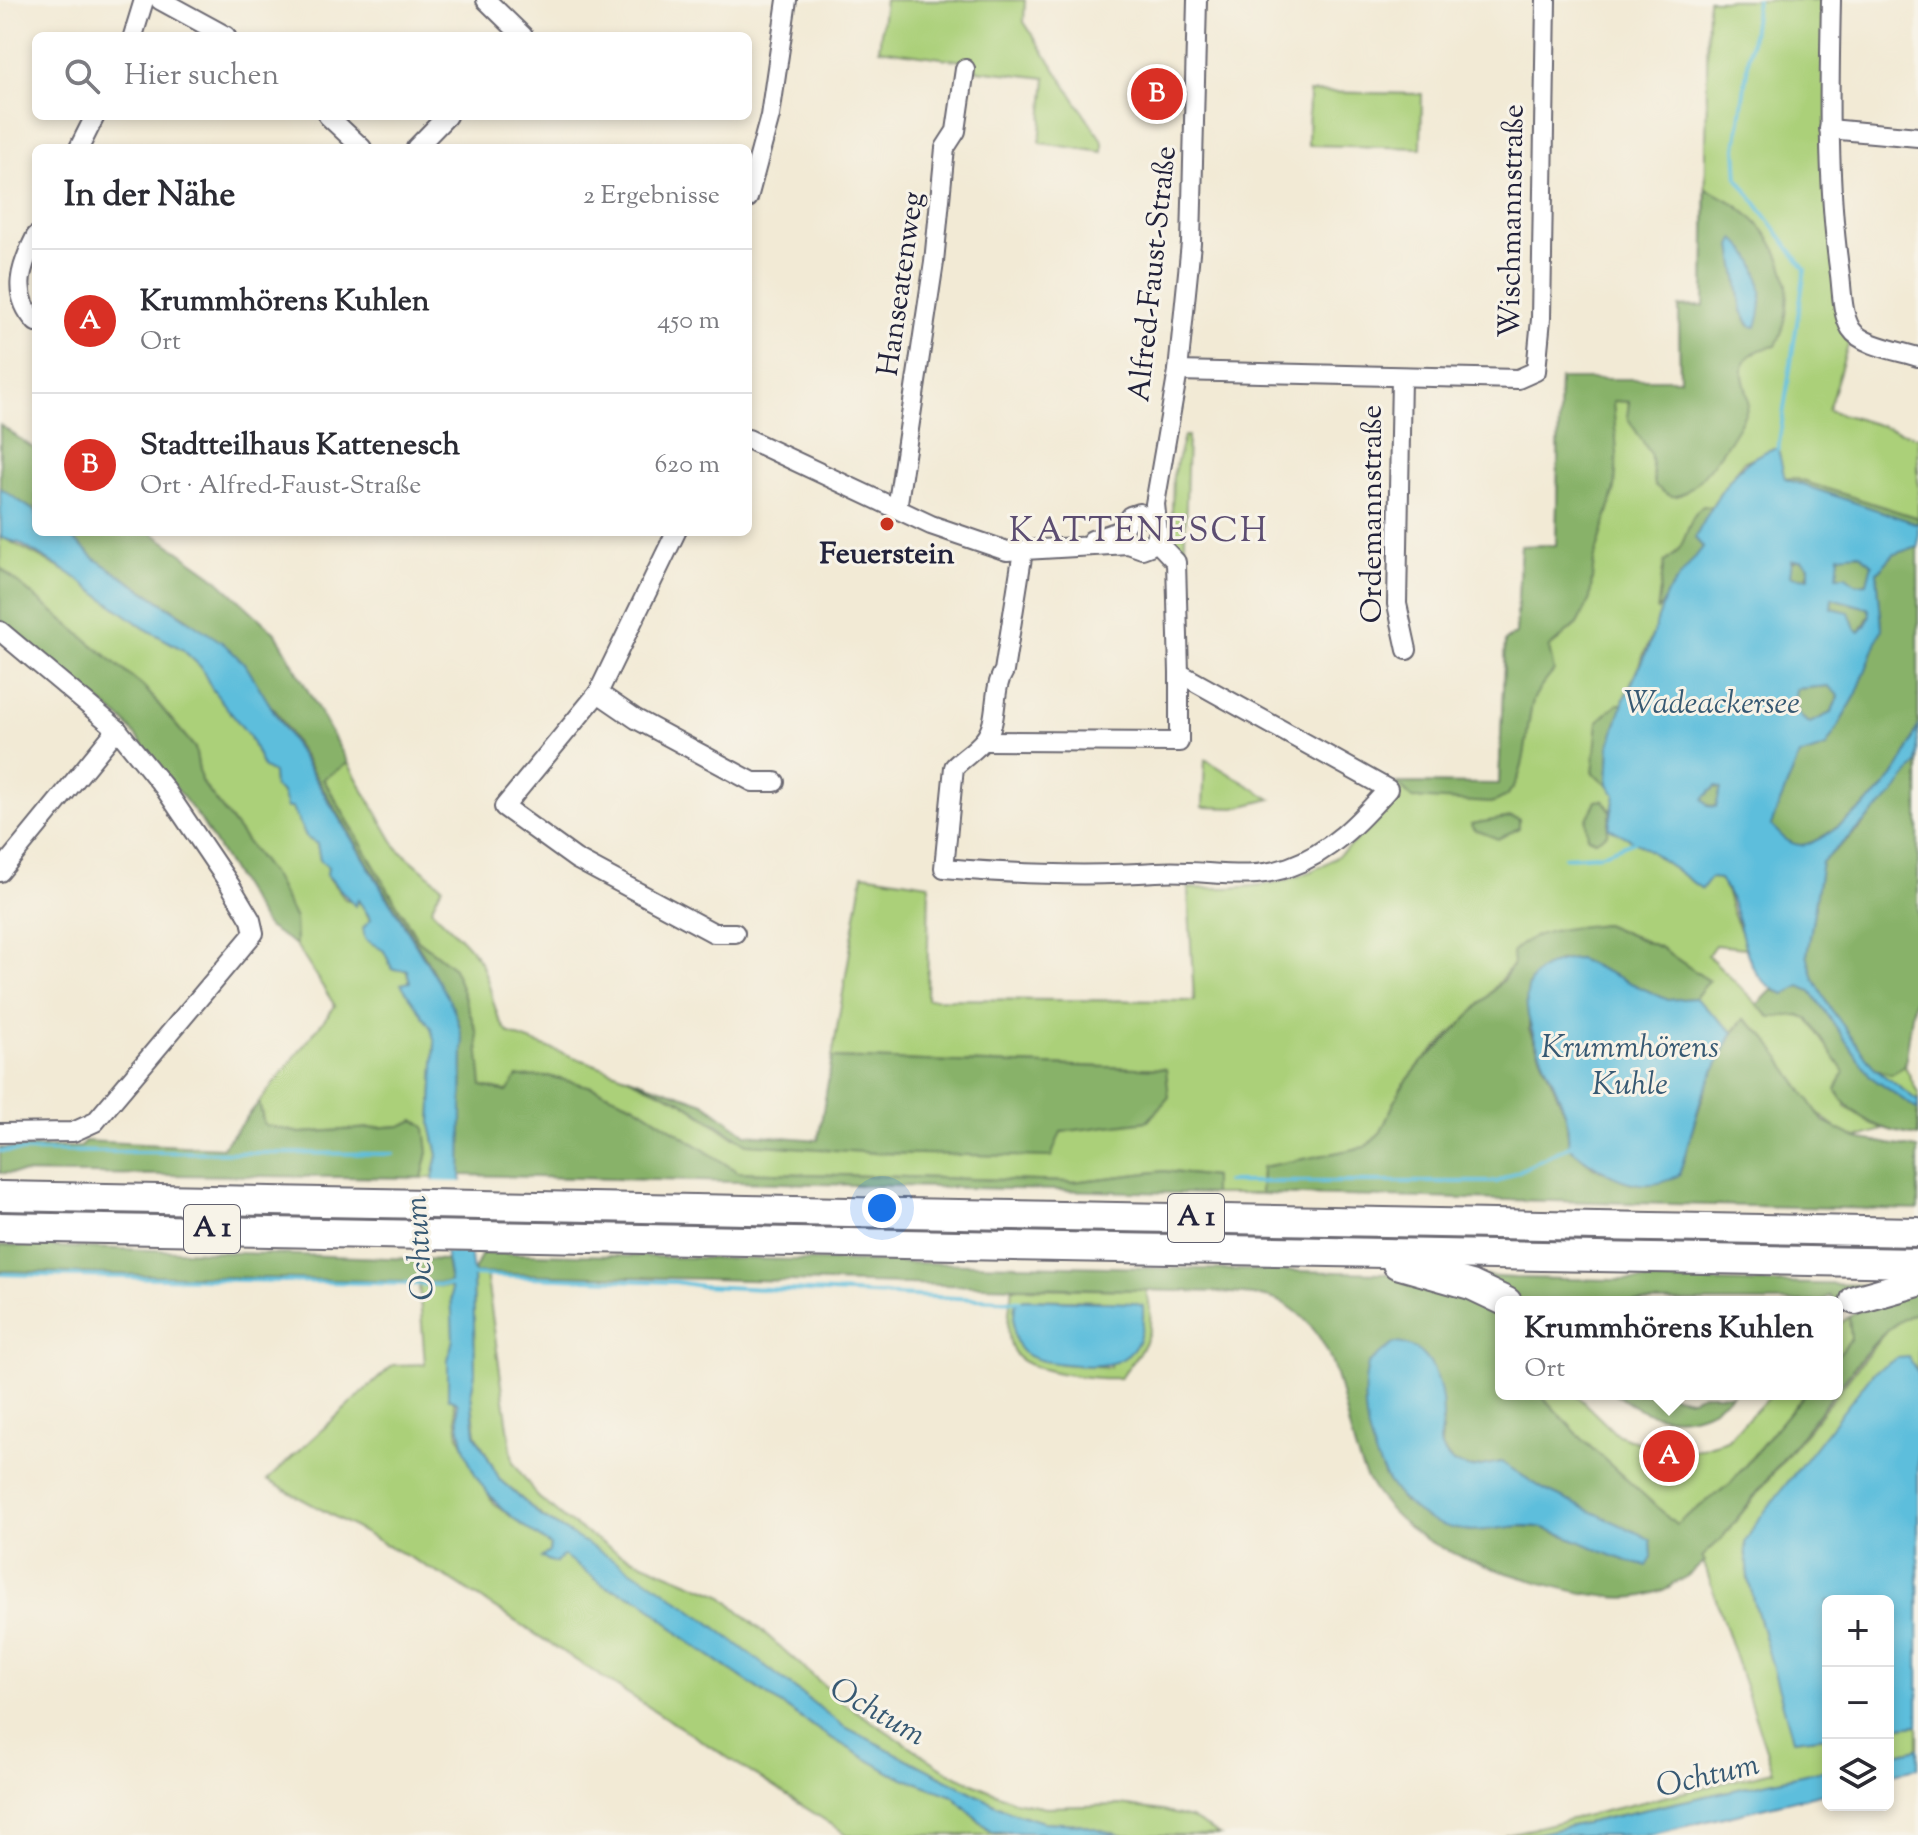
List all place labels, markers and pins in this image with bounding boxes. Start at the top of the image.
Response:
pin: B [1131,64,1183,124]
marker: Feuerstein [878,515,896,533]
place label: Feuerstein [820,534,955,577]
pin: A [1643,1426,1695,1486]

